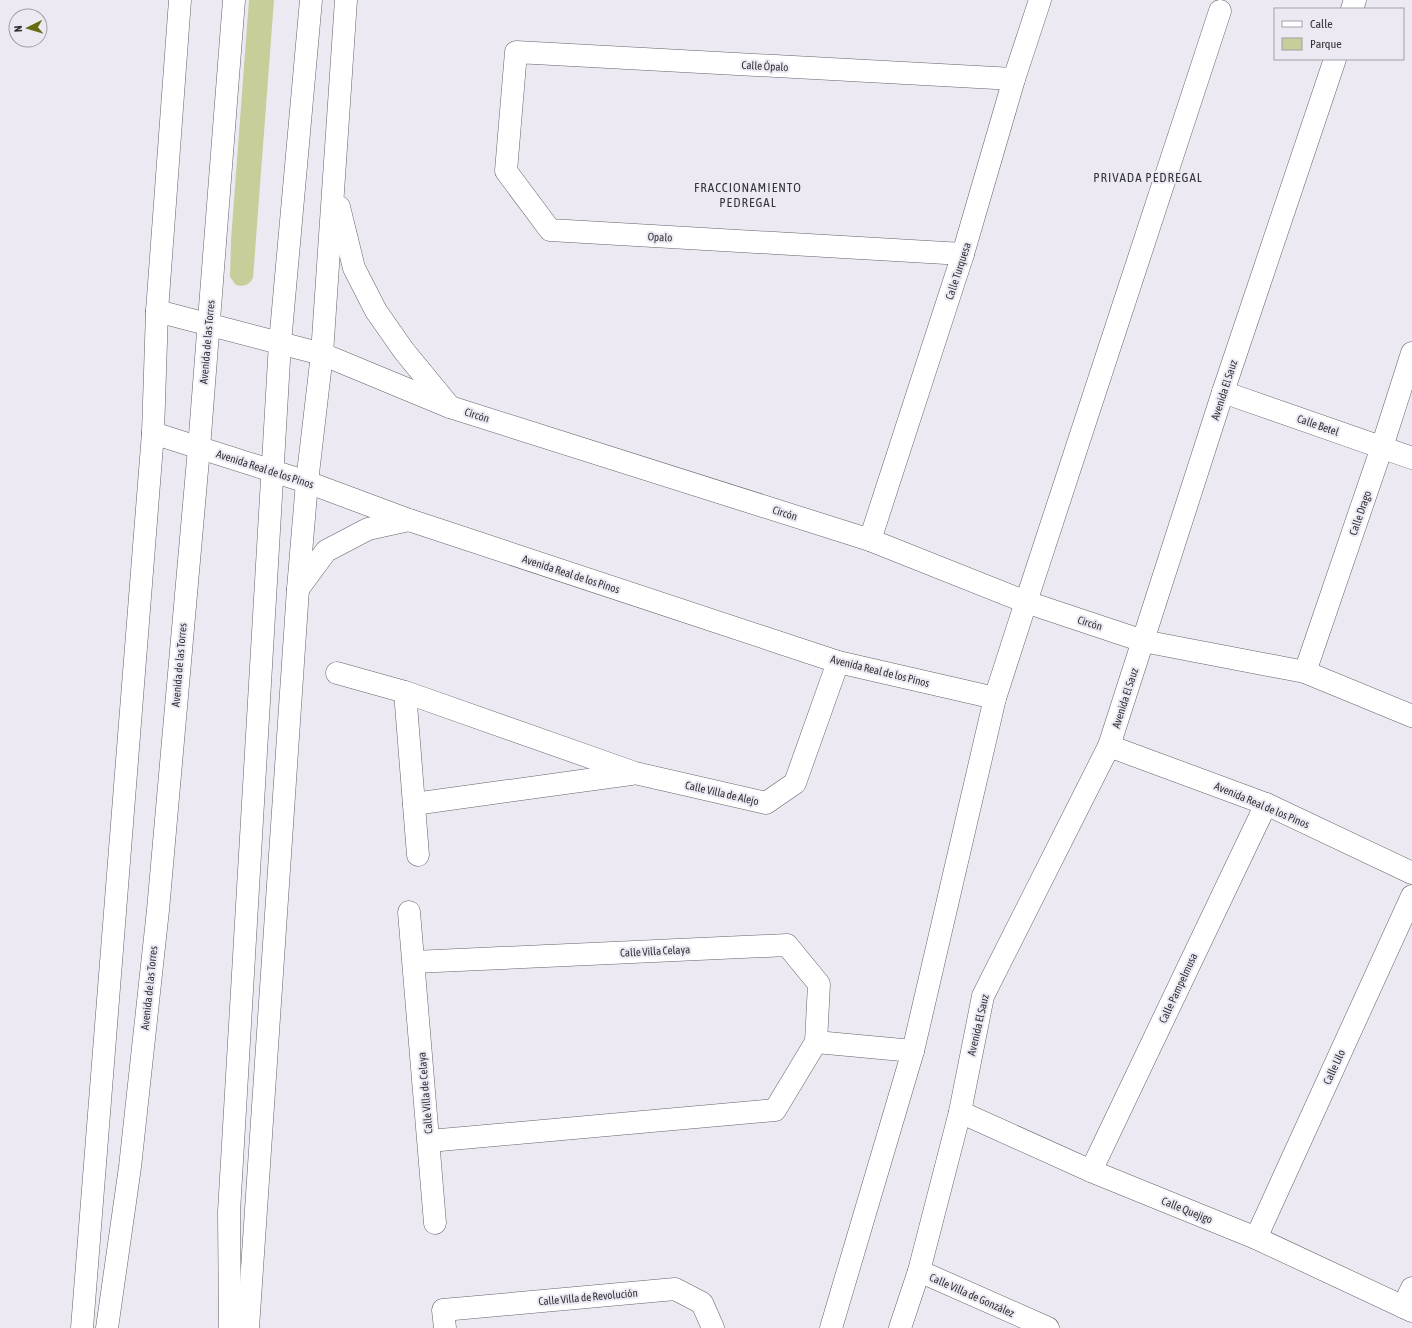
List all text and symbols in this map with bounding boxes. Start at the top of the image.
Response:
north arrow [8,8,48,48]
legend [1274,8,1404,60]
text: Calle [1310,17,1333,31]
text: N [12,25,24,33]
text: Parque [1310,37,1342,51]
street label: Calle Ópalo [741,59,789,73]
district label: PRIVADA PEDREGAL [1093,170,1203,185]
district label: FRACCIONAMIENTO PEDREGAL [694,180,802,210]
street label: Opalo [647,230,673,244]
street label: Calle Turquesa [943,241,973,301]
street label: Avenida de las Torres [197,299,217,385]
street label: Avenida El Sauz [1209,358,1239,422]
street label: Circón [463,405,491,425]
street label: Calle Betel [1295,412,1341,438]
street label: Avenida Real de los Pinos [215,448,315,490]
street label: Calle Drago [1347,489,1373,537]
street label: Circón [771,503,799,523]
street label: Avenida Real de los Pinos [521,553,621,595]
street label: Circón [1076,613,1104,633]
street label: Avenida de las Torres [169,622,189,708]
street label: Avenida Real de los Pinos [829,653,931,689]
street label: Avenida El Sauz [1110,666,1140,730]
street label: Calle Villa de Alejo [684,779,760,807]
street label: Avenida Real de los Pinos [1213,780,1311,830]
street label: Calle Villa Celaya [620,943,690,959]
street label: Avenida de las Torres [139,945,159,1031]
street label: Calle Pampelmusa [1157,951,1199,1025]
street label: Avenida El Sauz [965,993,991,1057]
street label: Calle Lilo [1321,1048,1347,1086]
street label: Calle Villa de Celaya [415,1052,435,1134]
street label: Calle Quejigo [1160,1194,1214,1226]
street label: Calle Villa de González [928,1271,1016,1319]
street label: Calle Villa de Revolución [538,1287,638,1307]

